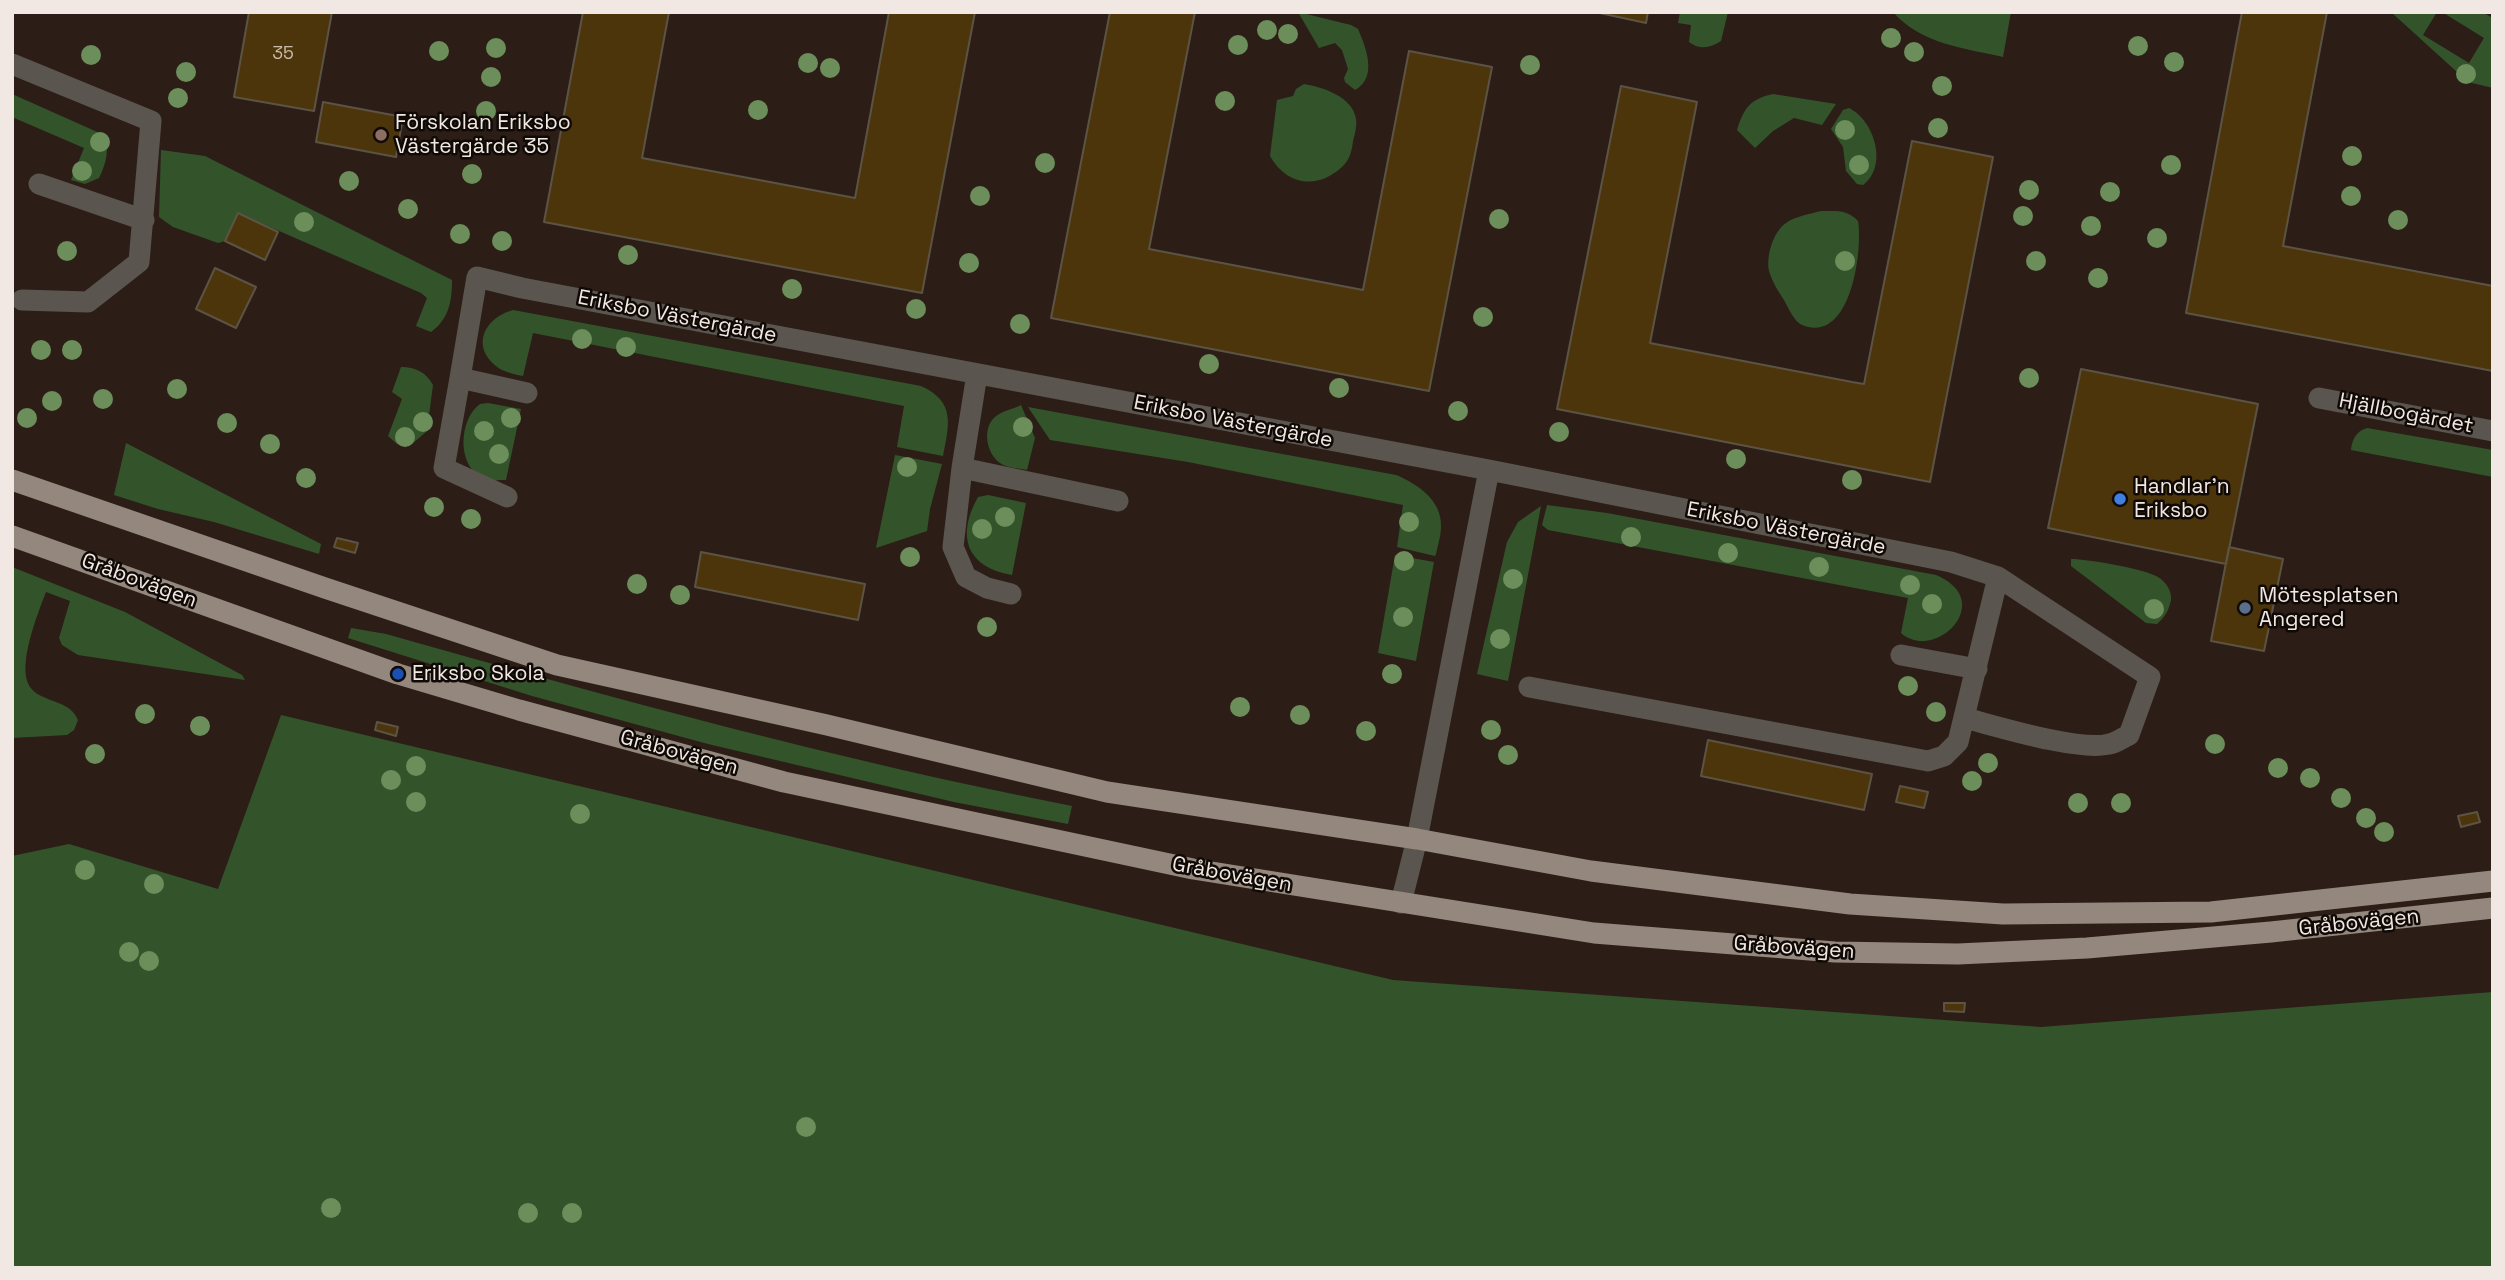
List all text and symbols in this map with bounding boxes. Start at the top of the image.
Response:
house number: 35 [272,43,294,65]
place label: Förskolan Eriksbo Västergärde 35 [395,110,571,160]
marker: Förskolan Eriksbo Västergärde 35 [373,127,389,143]
street label: Eriksbo Västergärde [575,285,779,349]
street label: Hjällbogärdet [2337,389,2475,439]
street label: Eriksbo Västergärde [1131,390,1335,454]
place label: Handlar'n Eriksbo [2134,474,2230,524]
marker: Handlar'n Eriksbo [2112,491,2128,507]
street label: Eriksbo Västergärde [1684,497,1888,561]
street label: Gråbovägen [78,548,200,614]
place label: Mötesplatsen Angered [2259,583,2399,633]
marker: Mötesplatsen Angered [2237,600,2253,616]
place label: Eriksbo Skola [412,661,545,687]
marker: Eriksbo Skola [390,666,406,682]
street label: Gråbovägen [617,725,741,781]
street label: Gråbovägen [1170,852,1294,898]
street label: Gråbovägen [2297,904,2421,942]
street label: Gråbovägen [1733,931,1855,965]

